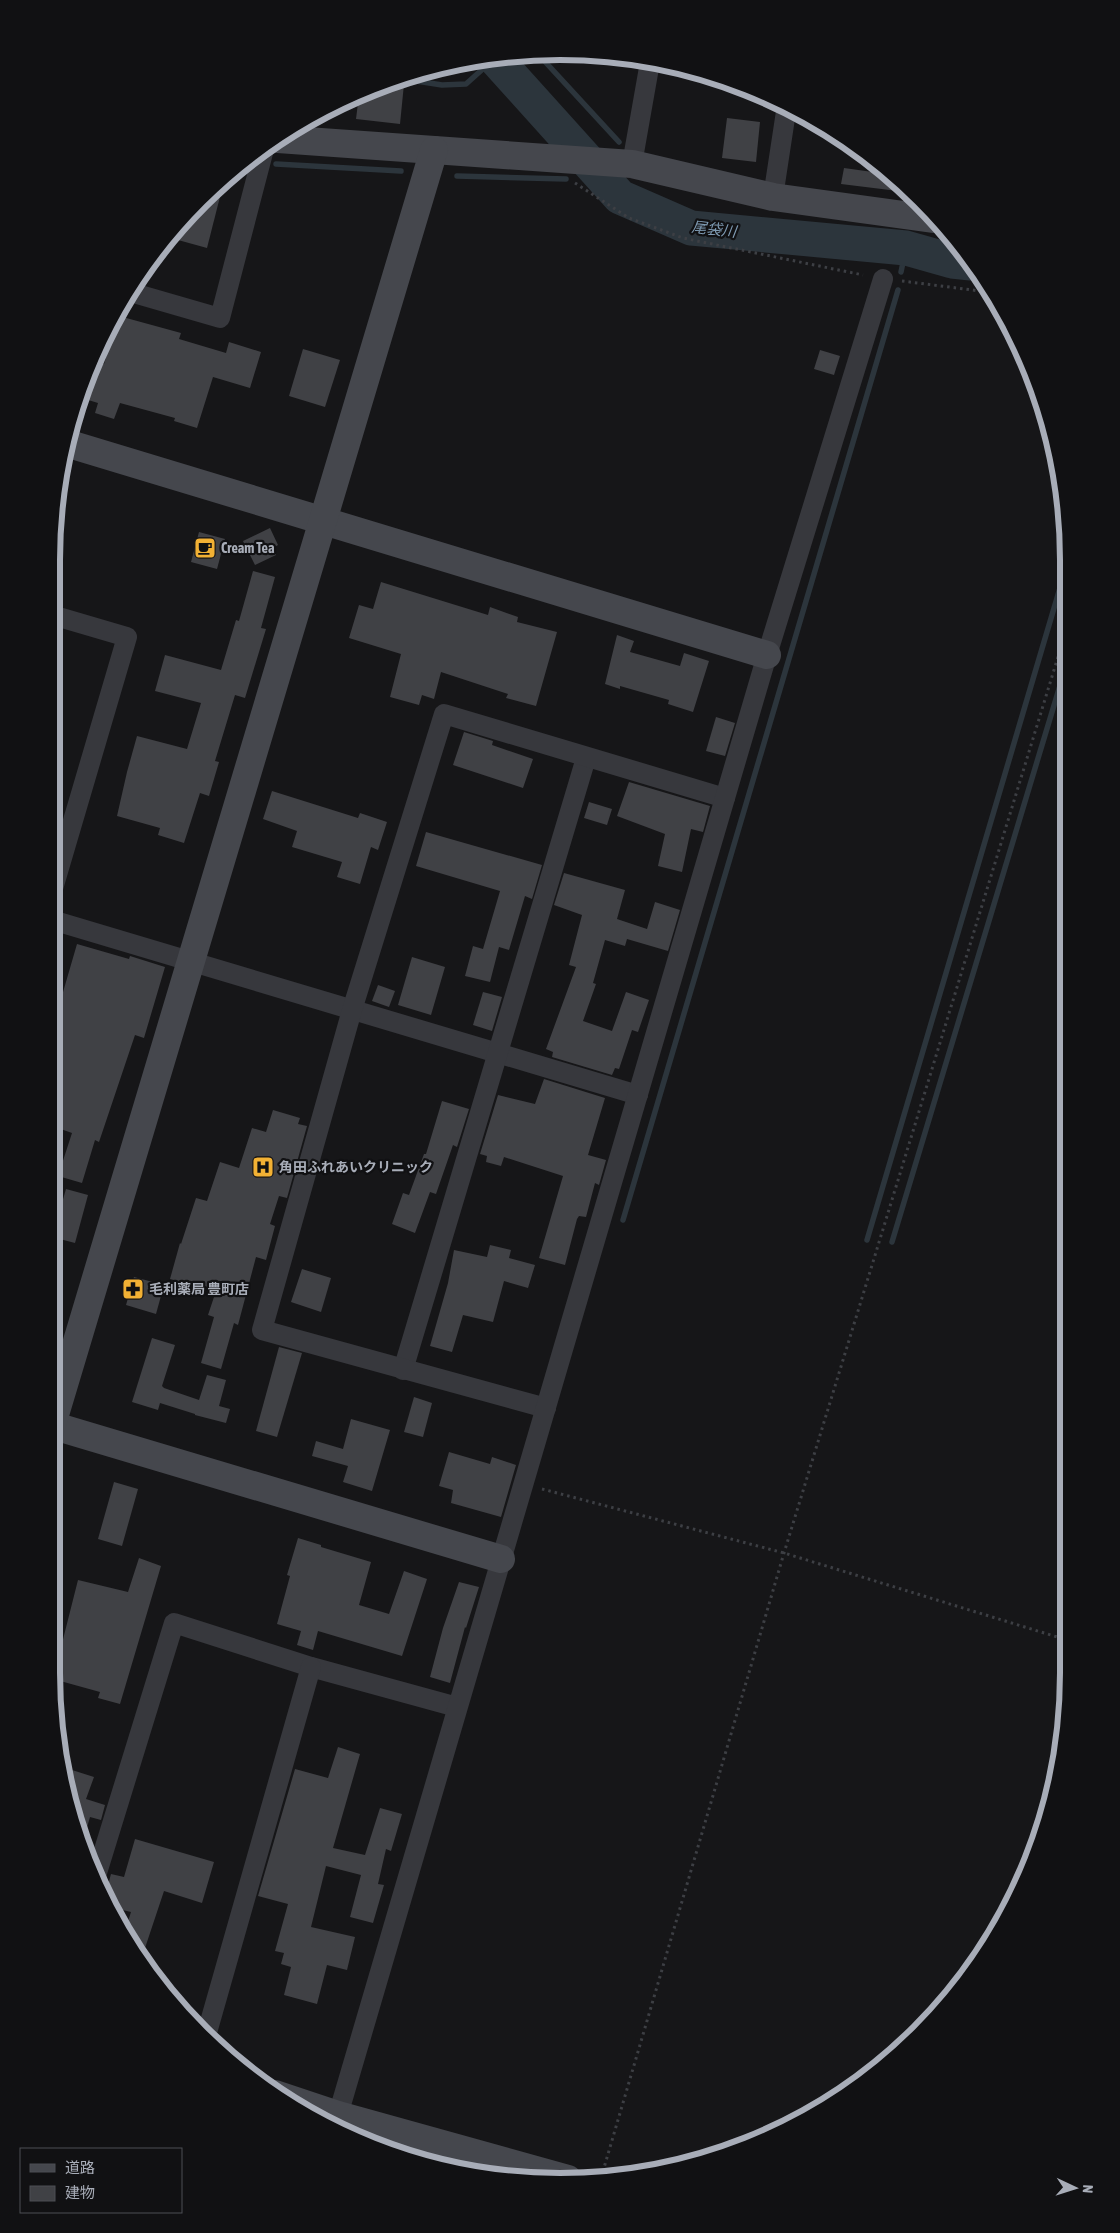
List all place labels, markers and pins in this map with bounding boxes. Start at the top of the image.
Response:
cafe icon: Cream Tea [193,536,217,560]
place label: Cream Tea [221,540,275,556]
hospital icon: 角田ふれあいクリニック [251,1155,275,1179]
place label: 角田ふれあいクリニック [279,1159,433,1175]
pharmacy icon: 毛利薬局 豊町店 [121,1277,145,1301]
place label: 毛利薬局 豊町店 [149,1281,249,1297]

